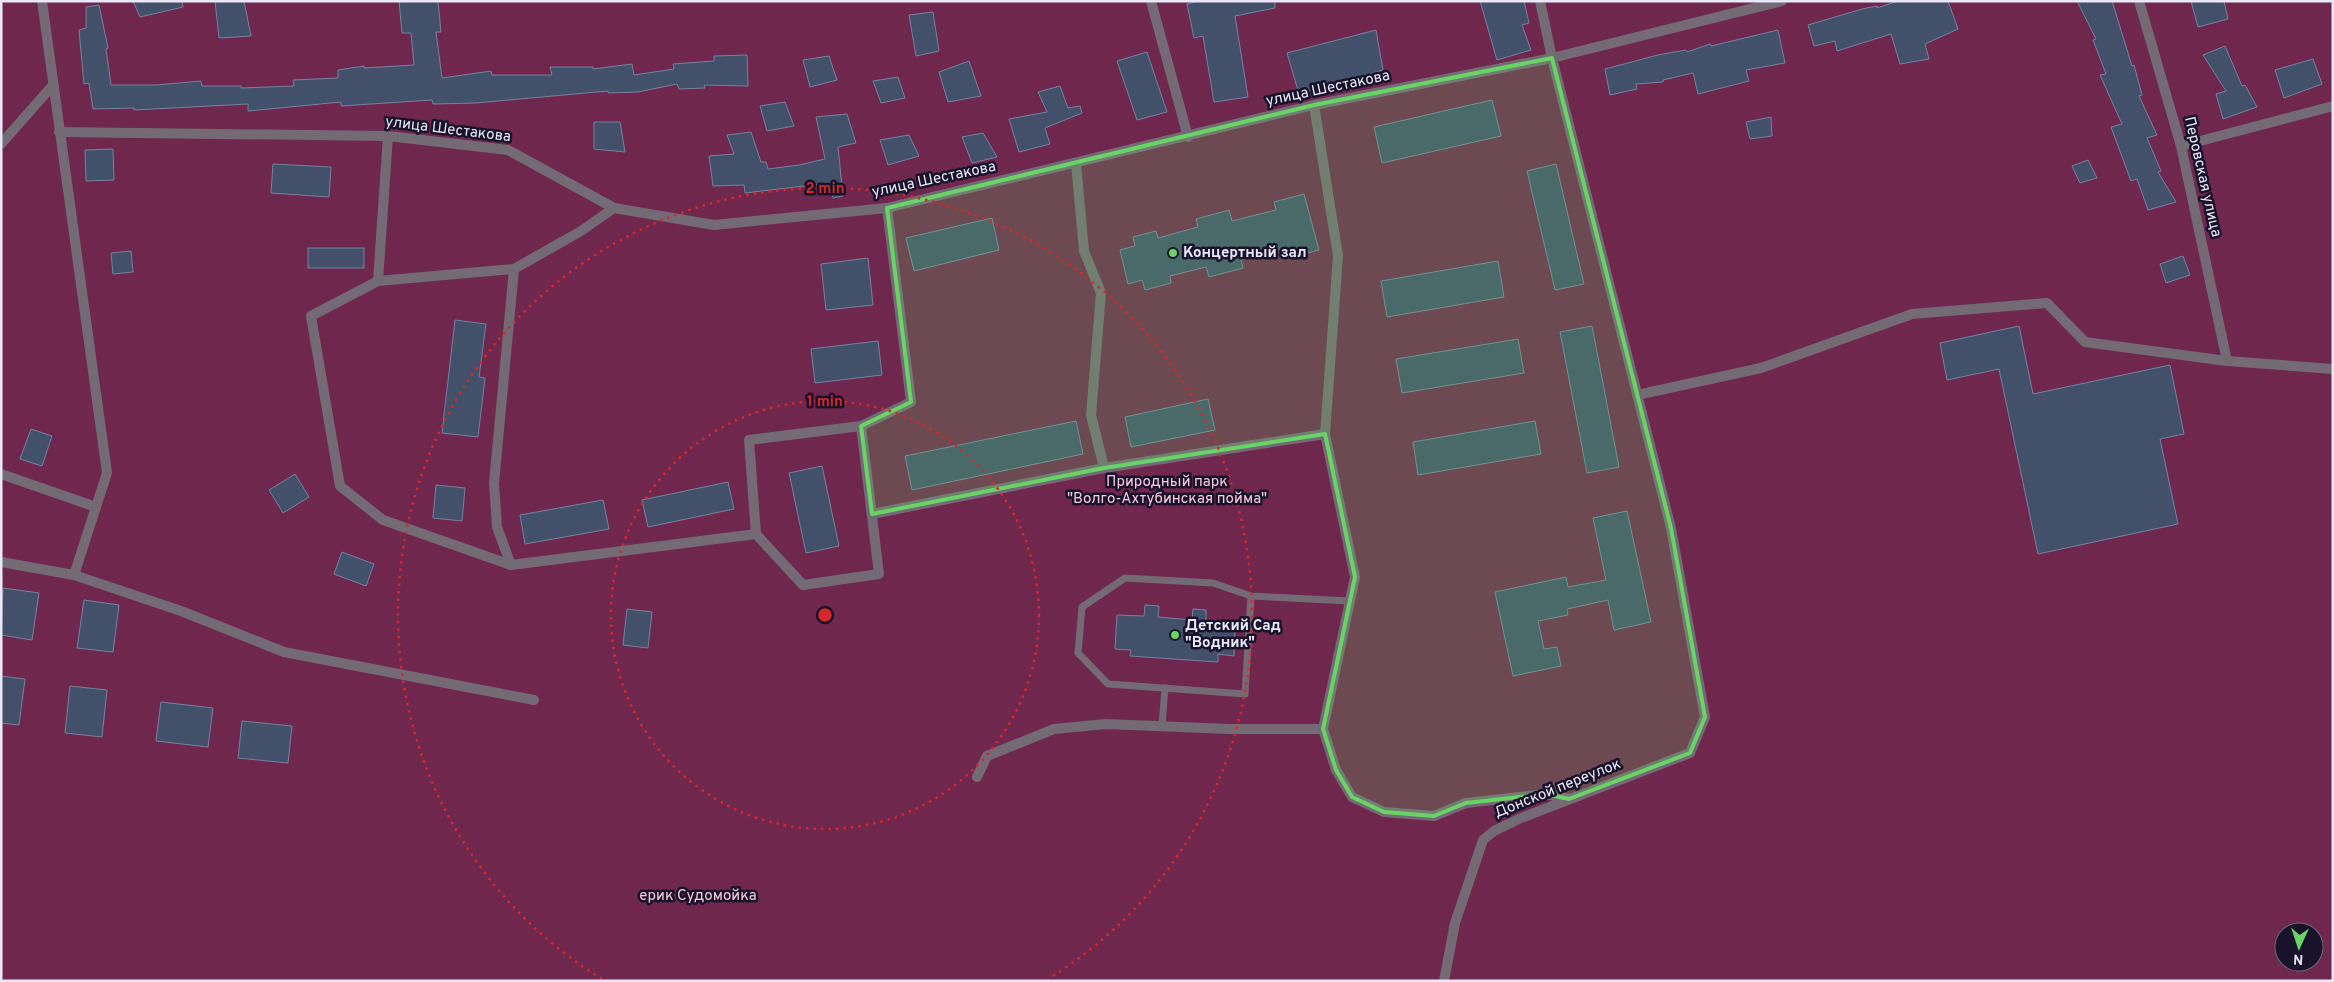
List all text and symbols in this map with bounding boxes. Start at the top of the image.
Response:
street label: улица Шестакова [1264,67,1392,111]
street label: улица Шестакова [384,113,512,147]
street label: Перовская улица [2179,115,2225,239]
street label: улица Шестакова [870,158,998,202]
text: 2 min [805,180,845,199]
place label: Концертный зал [1183,244,1307,263]
marker: Концертный зал [1167,247,1179,259]
text: 1 min [807,393,843,412]
park label: Природный парк "Волго-Ахтубинская пойма" [1067,473,1267,509]
centre of rings [816,606,834,624]
place label: Детский Сад "Водник" [1185,617,1281,653]
marker: Детский Сад "Водник" [1169,629,1181,641]
street label: Донской переулок [1492,755,1624,823]
park label: ерик Судомойка [639,887,757,906]
north arrow [2274,922,2324,972]
text: N [2293,950,2304,967]

